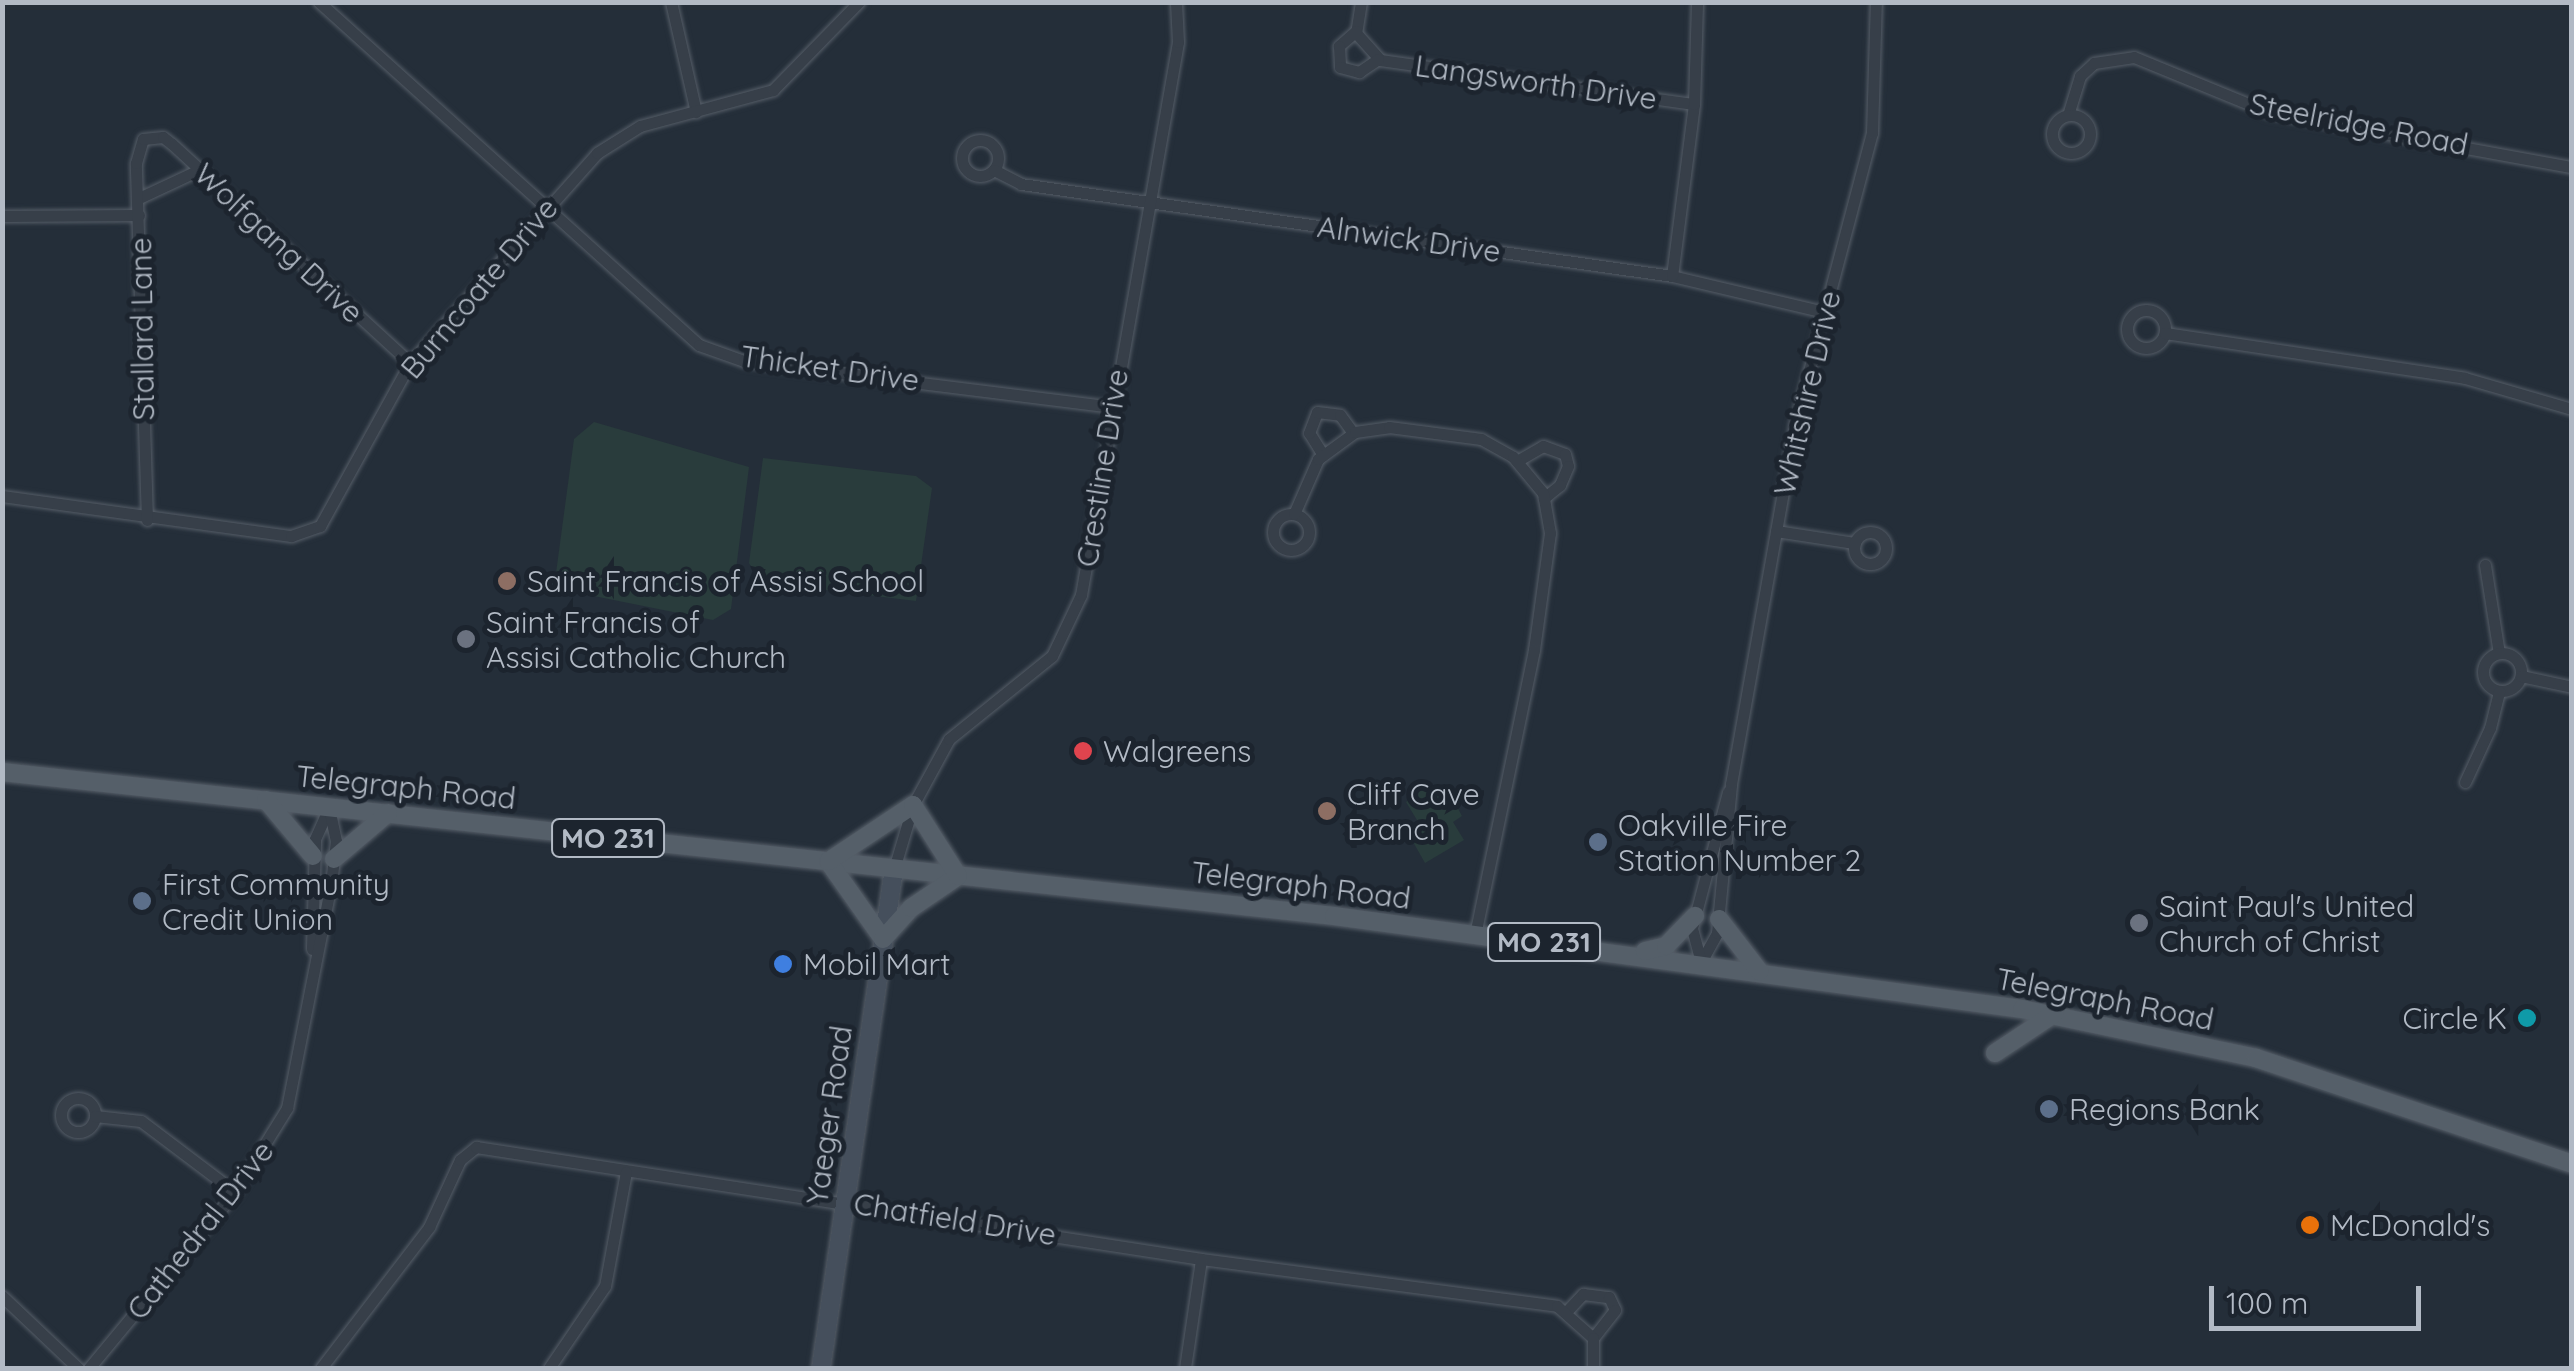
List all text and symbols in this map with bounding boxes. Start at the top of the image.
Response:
street label: Langsworth Drive [1413,47,1659,117]
street label: Steelridge Road [2247,85,2471,163]
street label: Wolfgang Drive [187,156,371,330]
street label: Burncoate Drive [393,190,565,386]
street label: Alnwick Drive [1315,208,1503,270]
street label: Stallard Lane [122,237,162,421]
street label: Whitshire Drive [1766,287,1848,499]
street label: Thicket Drive [738,338,922,398]
street label: Crestline Drive [1069,367,1135,569]
place label: Saint Francis of Assisi School [527,563,924,599]
marker: Saint Francis of Assisi School [496,570,518,592]
place label: Saint Francis of Assisi Catholic Church [486,604,786,674]
marker: Saint Francis of Assisi Catholic Church [455,628,477,650]
place label: Walgreens [1103,733,1251,769]
marker: Walgreens [1072,740,1094,762]
street label: Telegraph Road [294,758,518,816]
place label: Cliff Cave Branch [1347,776,1480,846]
marker: Cliff Cave Branch [1316,800,1338,822]
place label: Oakville Fire Station Number 2 [1618,807,1861,878]
road number: MO 231 [550,815,666,861]
marker: Oakville Fire Station Number 2 [1587,831,1609,853]
street label: Telegraph Road [1189,854,1413,916]
place label: First Community Credit Union [162,866,390,936]
place label: Saint Paul's United Church of Christ [2159,888,2414,958]
marker: First Community Credit Union [131,890,153,912]
marker: Saint Paul's United Church of Christ [2128,912,2150,934]
road number: MO 231 [1486,919,1602,965]
place label: Mobil Mart [803,946,950,982]
marker: Mobil Mart [772,953,794,975]
street label: Telegraph Road [1993,960,2217,1038]
place label: Circle K [2403,1000,2507,1036]
marker: Circle K [2516,1007,2538,1029]
street label: Yaeger Road [799,1023,859,1207]
place label: Regions Bank [2069,1091,2260,1127]
marker: Regions Bank [2038,1098,2060,1120]
street label: Cathedral Drive [119,1134,281,1326]
street label: Chatfield Drive [851,1185,1059,1253]
place label: McDonald's [2330,1207,2490,1243]
marker: McDonald's [2299,1214,2321,1236]
scale bar [2214,1266,2426,1328]
text: 100 m [2226,1284,2308,1322]

